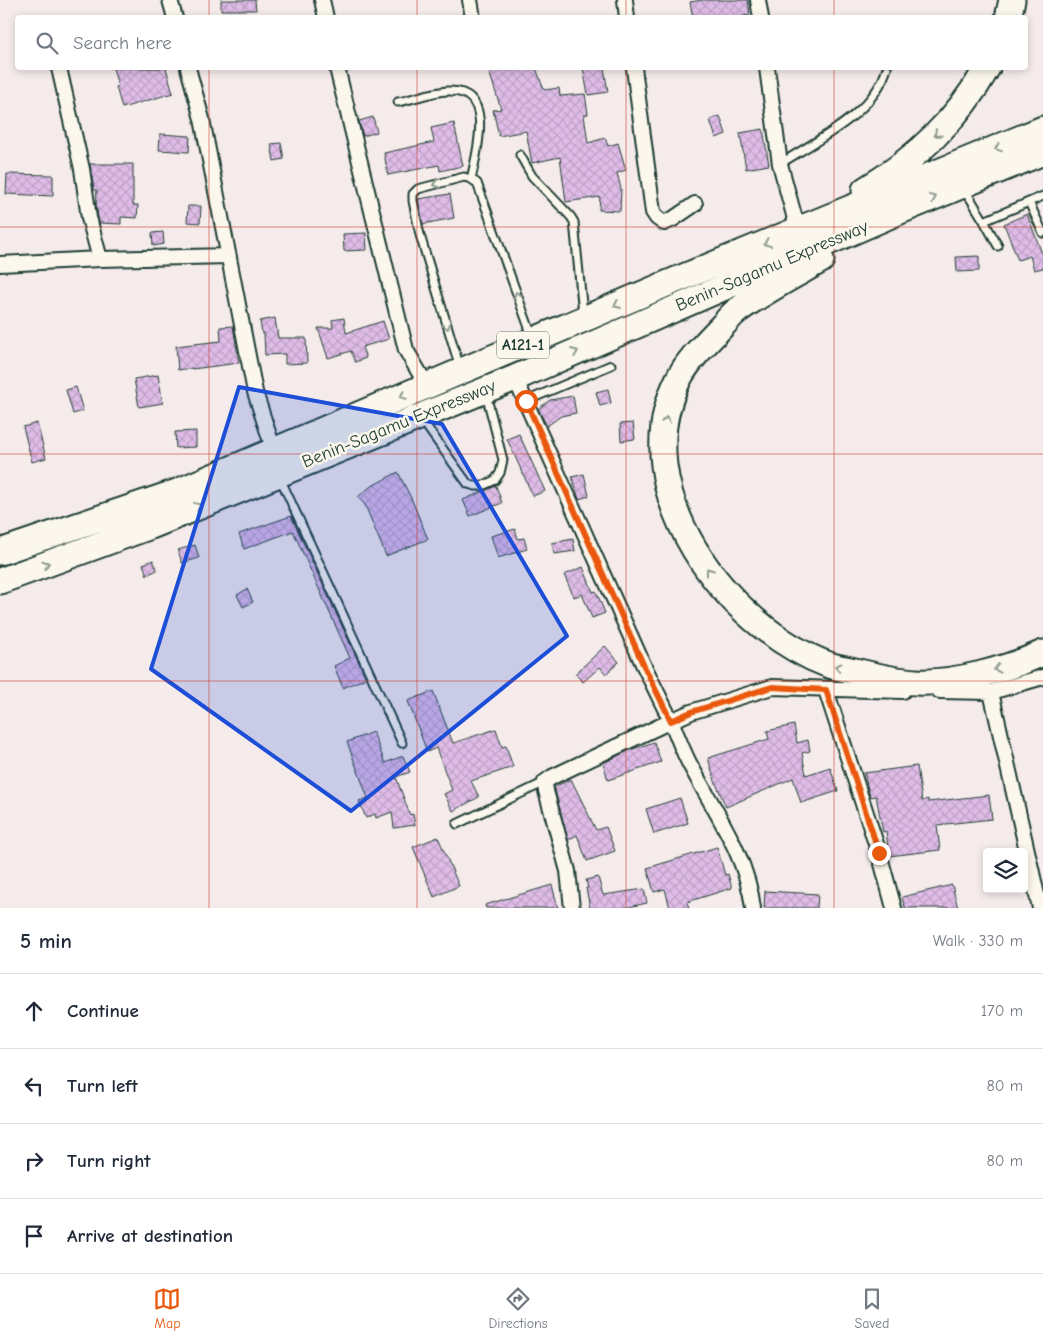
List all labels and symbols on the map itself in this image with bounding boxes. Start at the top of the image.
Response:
one-way arrow [933,128,942,137]
one-way arrow [994,141,1003,152]
one-way arrow [432,179,441,189]
one-way arrow [928,193,937,204]
street label: Benin-Sagamu Expressway [673,216,872,316]
one-way arrow [763,237,772,247]
one-way arrow [513,291,523,299]
one-way arrow [613,299,622,310]
one-way arrow [442,322,452,330]
road number: A121-1 [497,332,549,358]
one-way arrow [570,347,579,358]
street label: Benin-Sagamu Expressway [299,375,500,473]
one-way arrow [399,390,408,401]
route start [515,390,538,413]
one-way arrow [660,415,670,424]
one-way arrow [193,502,202,513]
one-way arrow [41,560,50,570]
one-way arrow [707,568,715,577]
one-way arrow [834,662,842,672]
one-way arrow [993,663,1002,674]
route end [868,842,891,865]

